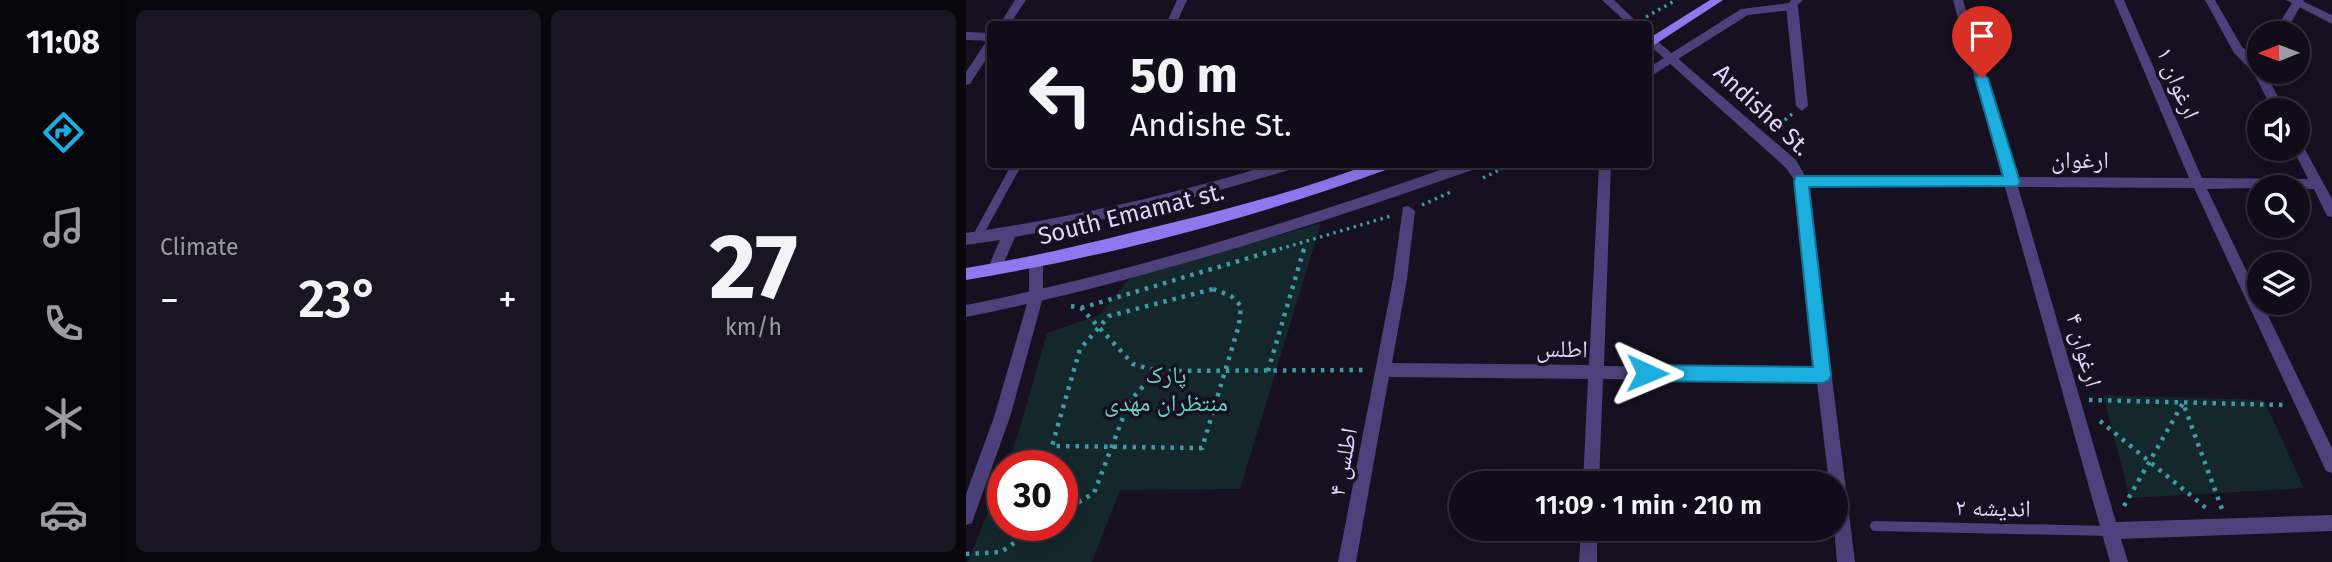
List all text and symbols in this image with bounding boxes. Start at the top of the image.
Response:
pin [1952,6,2012,78]
icon: arrive [1963,17,2001,55]
north arrow [2247,21,2310,84]
map controls [2247,21,2310,315]
text: 11:08 [26,23,100,61]
street label: ارغوان ۱ [2150,43,2206,123]
text: 50 m [1130,46,1238,105]
icon: left [1015,49,1106,140]
street label: Andishe St. [1708,58,1816,162]
button: sound [2247,98,2310,161]
text: Andishe St. [1130,106,1292,144]
icon: directions [39,108,88,157]
street label: ارغوان [2051,146,2109,174]
button: search [2247,175,2310,238]
street label: South Emamat st. [1035,177,1227,251]
icon: music [39,203,88,252]
text: 27 [709,213,798,322]
text: Climate [160,233,239,261]
button: layers [2247,252,2310,315]
text: 23° [298,268,379,331]
text: − [160,277,179,323]
text: + [498,277,517,323]
icon: phone [39,299,88,348]
street label: ارغوان ۴ [2060,310,2108,390]
text: km/h [725,313,782,341]
street label: اطلس [1536,335,1588,363]
position arrow [1610,336,1684,410]
park label: پارک منتظران مهدی [1104,361,1228,417]
icon: climate [39,394,88,443]
street label: اطلس ۴ [1323,425,1363,499]
speed limit sign: 30 [987,450,1078,541]
icon: car [39,490,88,539]
text: 11:09 · 1 min · 210 m [1535,490,1762,521]
street label: اندیشه ۲ [1955,493,2031,523]

